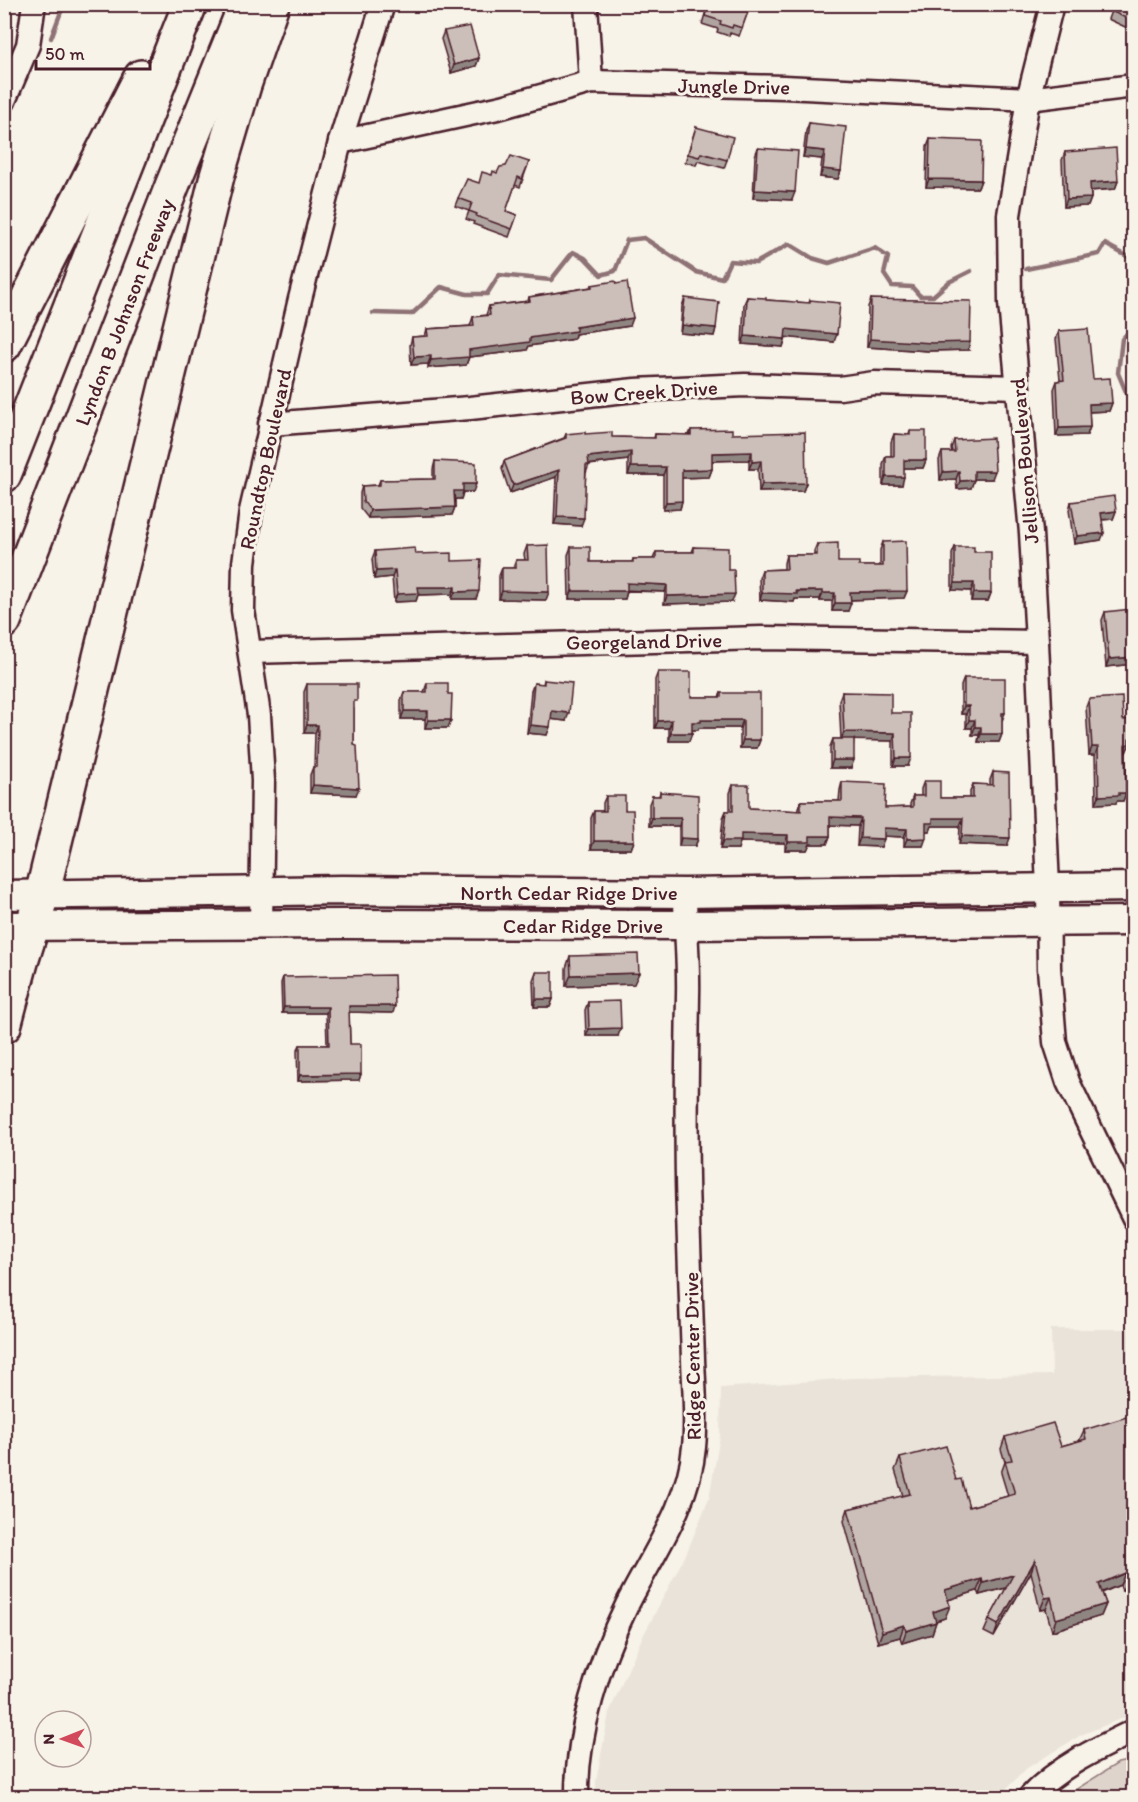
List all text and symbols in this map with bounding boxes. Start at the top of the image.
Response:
scale bar [36,33,150,71]
text: 50 m [45,43,85,65]
street label: Jungle Drive [678,73,790,99]
street label: Lyndon B Johnson Freeway [69,195,179,429]
street label: Roundtop Boulevard [234,366,296,552]
street label: Bow Creek Drive [569,374,719,410]
street label: Jellison Boulevard [1004,377,1044,545]
street label: Georgeland Drive [566,627,722,655]
street label: North Cedar Ridge Drive [460,880,678,905]
street label: Cedar Ridge Drive [503,913,663,938]
street label: Ridge Center Drive [678,1272,706,1440]
north arrow [33,1709,93,1769]
text: N [39,1734,58,1745]

